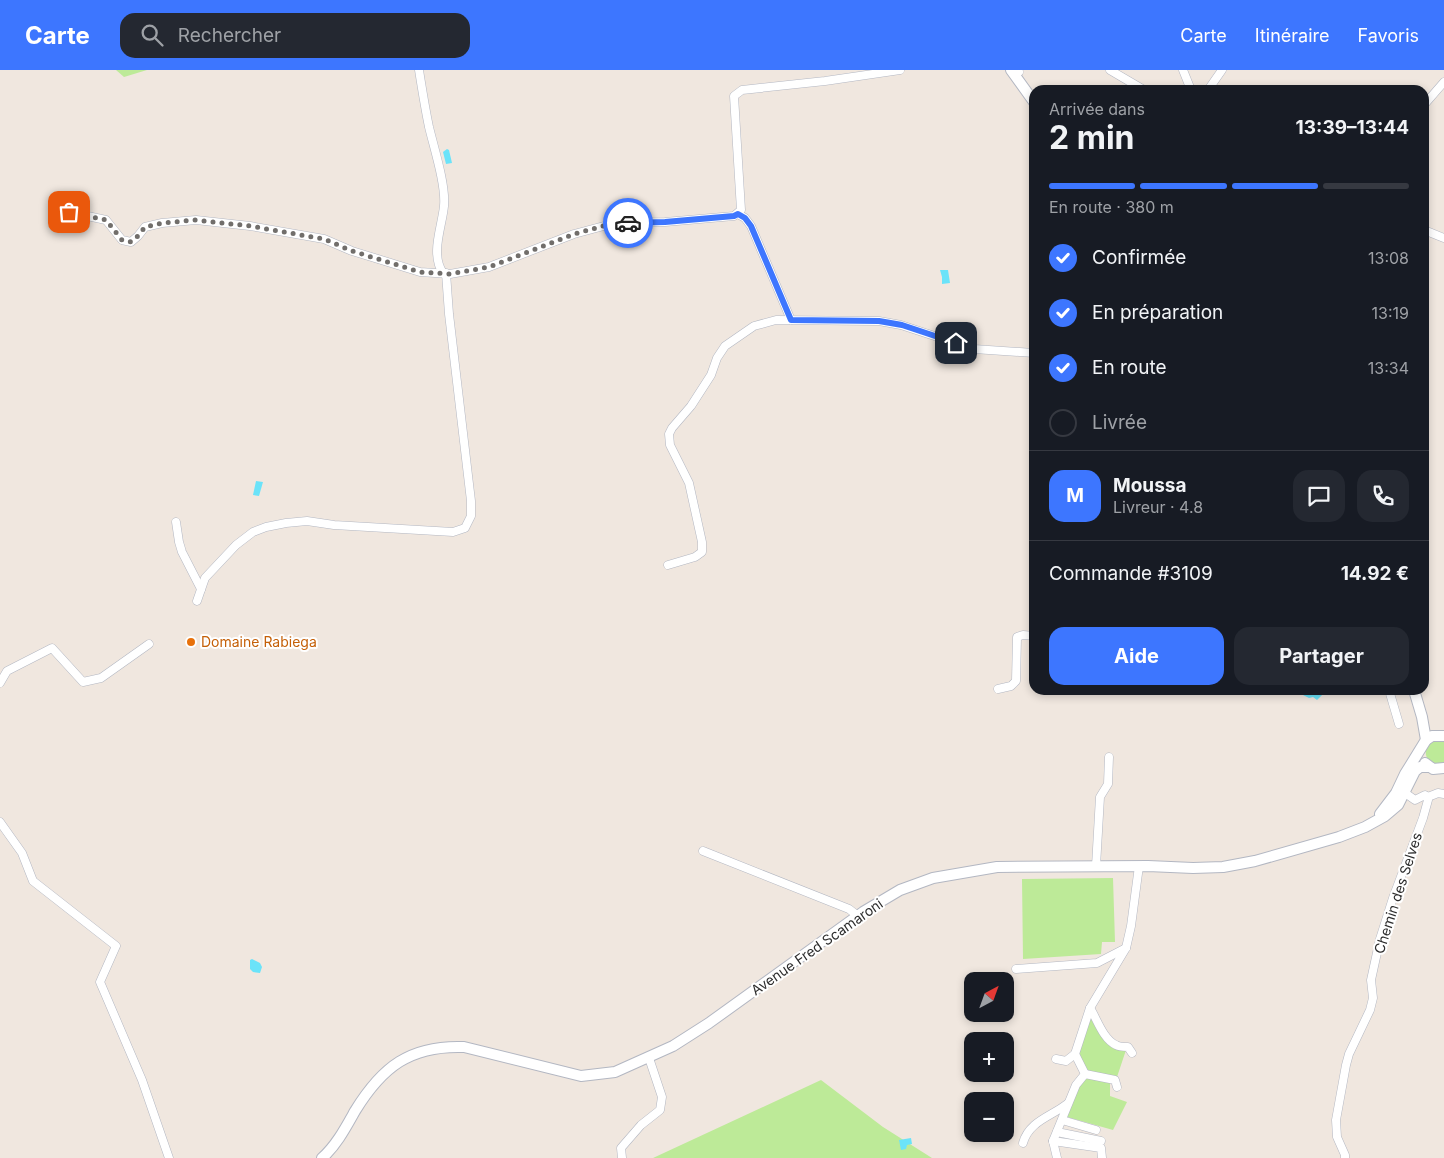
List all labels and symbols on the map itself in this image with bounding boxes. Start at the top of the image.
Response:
pin [48,191,90,233]
courier [603,198,653,248]
pin [935,322,977,364]
place label: Domaine Rabiega [201,633,317,650]
marker: Domaine Rabiega [185,636,197,648]
street label: Chemin des Selves [1370,830,1425,956]
street label: Avenue Fred Scamaroni [748,895,886,999]
north arrow [964,972,1014,1022]

